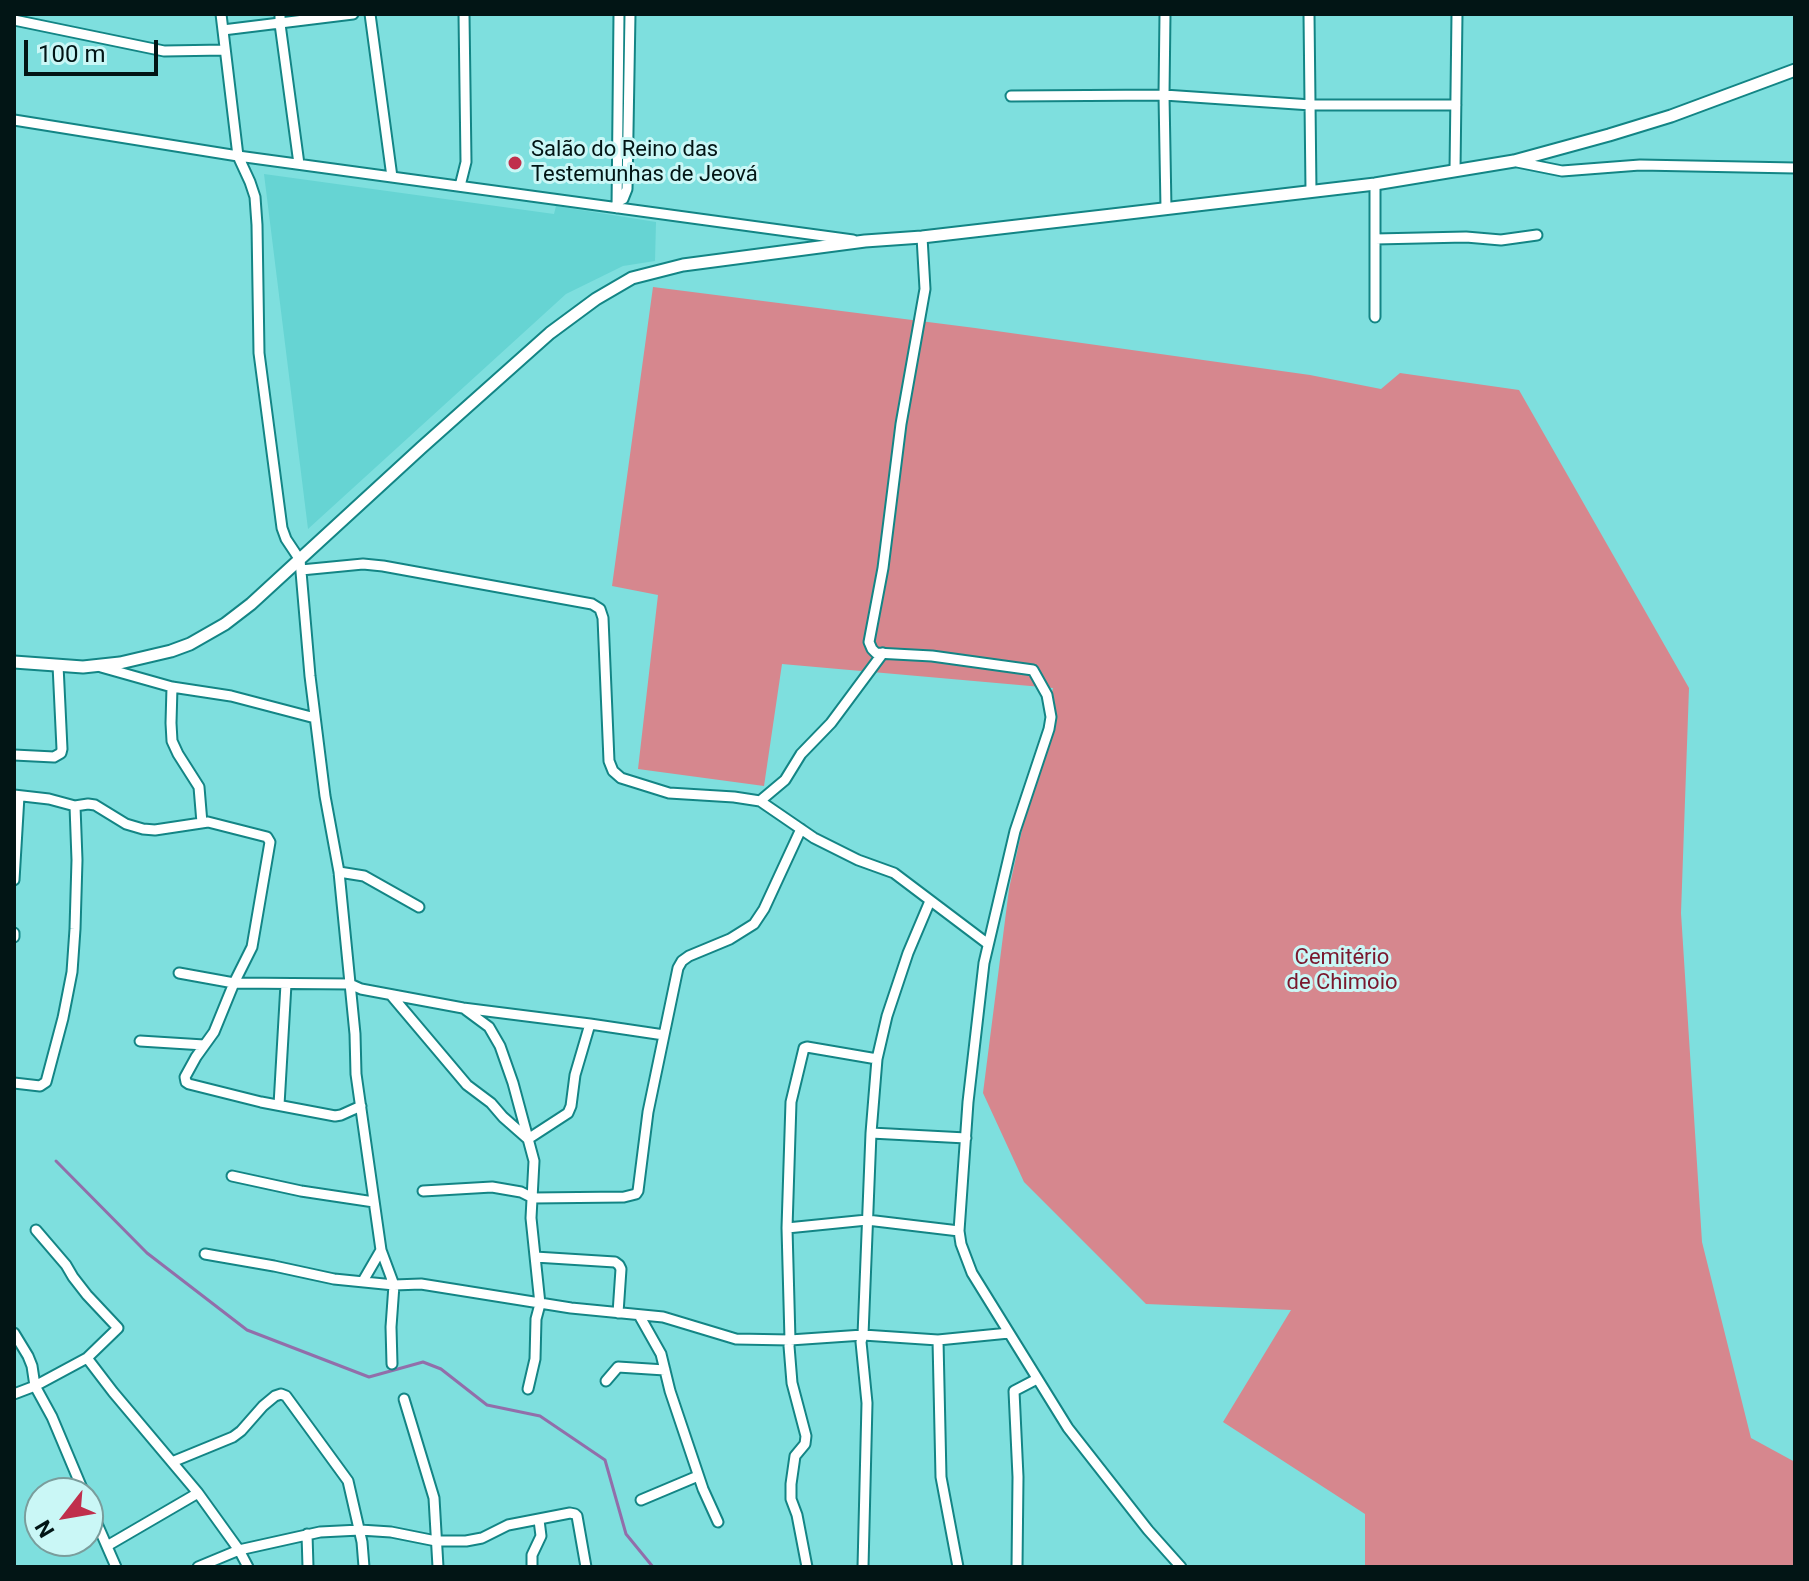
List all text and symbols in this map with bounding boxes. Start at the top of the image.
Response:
scale bar [28,24,162,74]
text: 100 m [38,40,105,68]
place label: Salão do Reino das Testemunhas de Jeová [531,137,758,188]
marker: Salão do Reino das Testemunhas de Jeová [506,154,524,172]
park label: Cemitério de Chimoio [1286,945,1398,996]
north arrow [24,1477,104,1557]
text: N [30,1515,59,1542]

